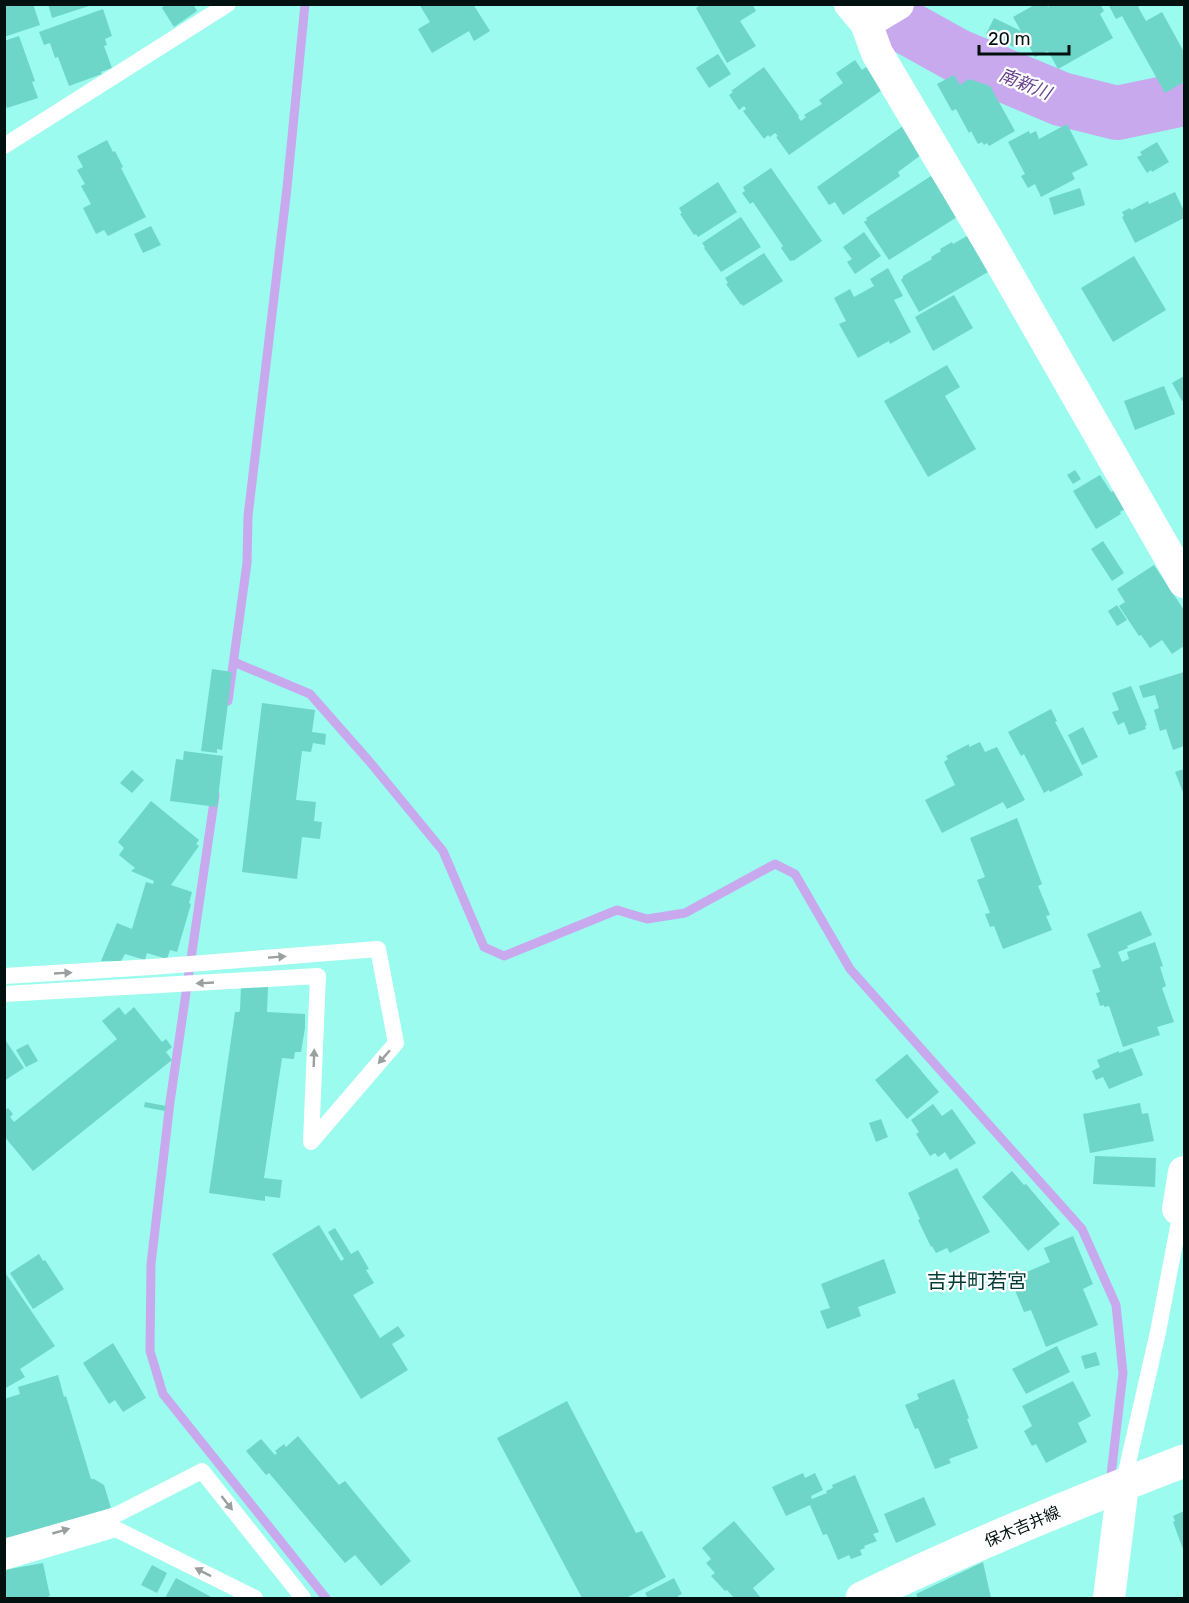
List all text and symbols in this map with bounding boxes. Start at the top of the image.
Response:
scale bar [979,18,1069,56]
text: 20 m [988,28,1030,50]
water label: 南新川 [996,64,1056,105]
one-way arrow [267,952,286,962]
one-way arrow [53,968,72,977]
one-way arrow [196,978,215,987]
one-way arrow [310,1049,319,1068]
one-way arrow [378,1049,391,1064]
district label: 吉井町若宮 [927,1269,1027,1293]
one-way arrow [221,1495,233,1510]
street label: 保木吉井線 [982,1502,1063,1551]
one-way arrow [52,1526,70,1535]
one-way arrow [194,1567,211,1577]

